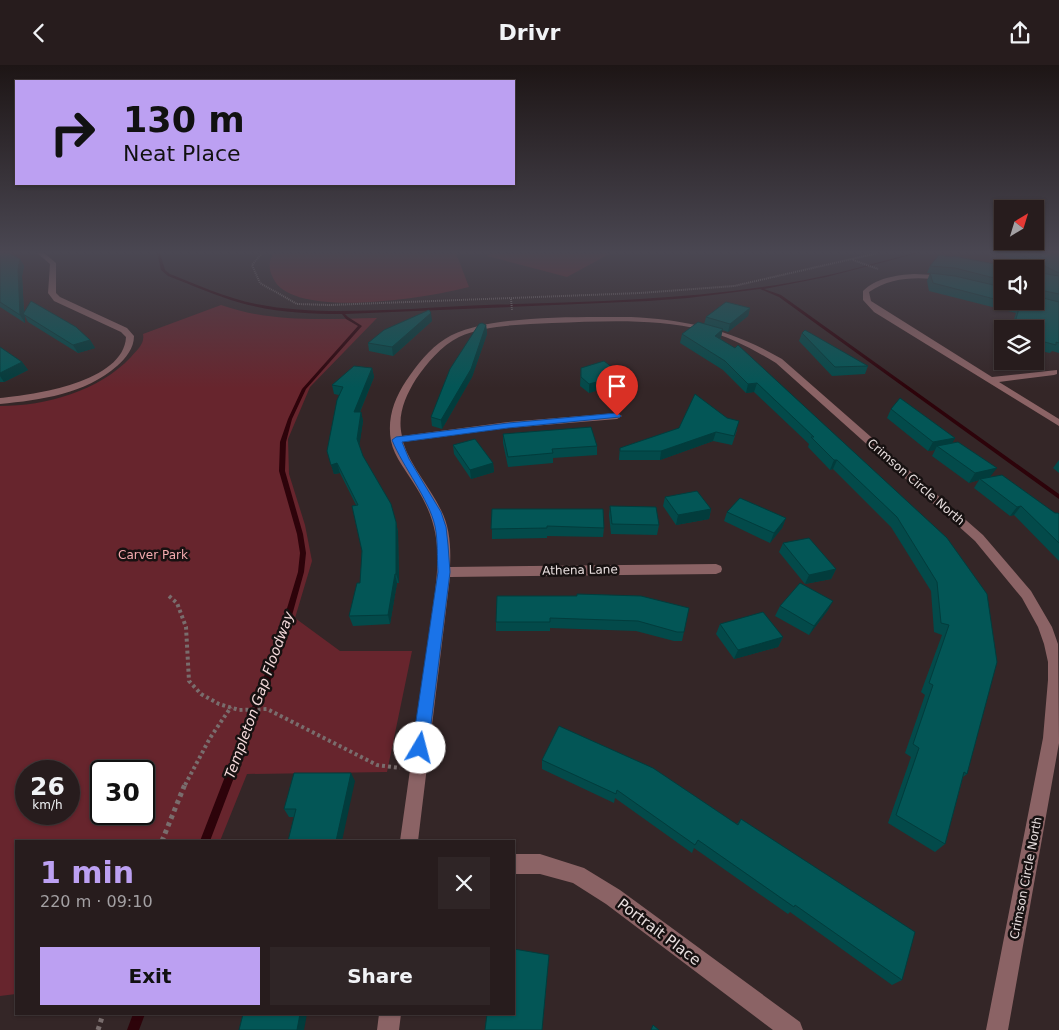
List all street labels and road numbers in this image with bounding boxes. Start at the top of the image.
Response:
street label: Crimson Circle North [864,436,968,528]
street label: Athena Lane [542,562,618,578]
street label: Crimson Circle North [1007,816,1045,940]
street label: Portrait Place [614,895,704,969]

